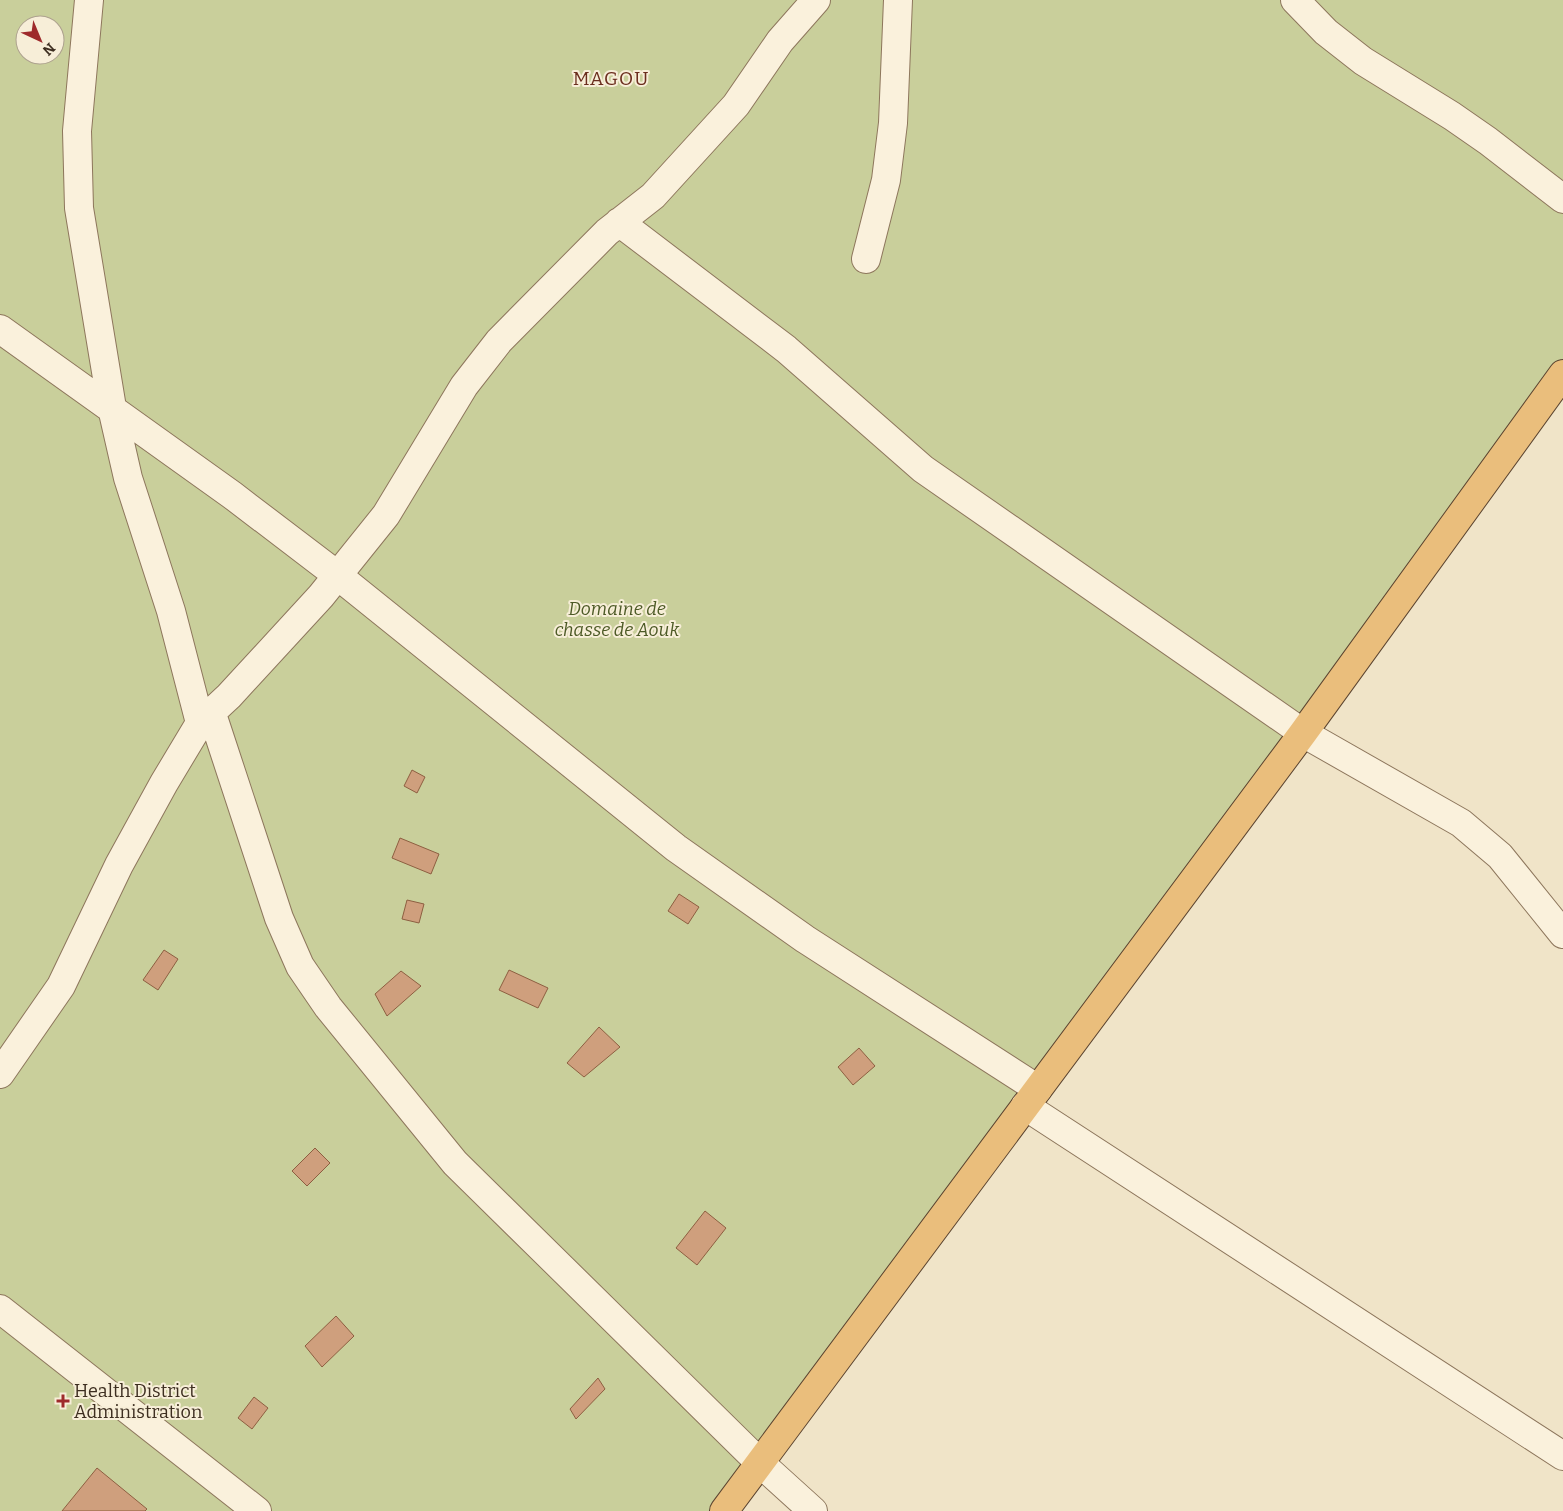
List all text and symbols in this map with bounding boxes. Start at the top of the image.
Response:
north arrow [15,15,65,65]
text: N [39,39,58,59]
district label: MAGOU [573,67,649,90]
park label: Domaine de chasse de Aouk [555,598,680,641]
place label: Health District Administration [74,1380,203,1423]
marker: Health District Administration [56,1394,70,1408]

